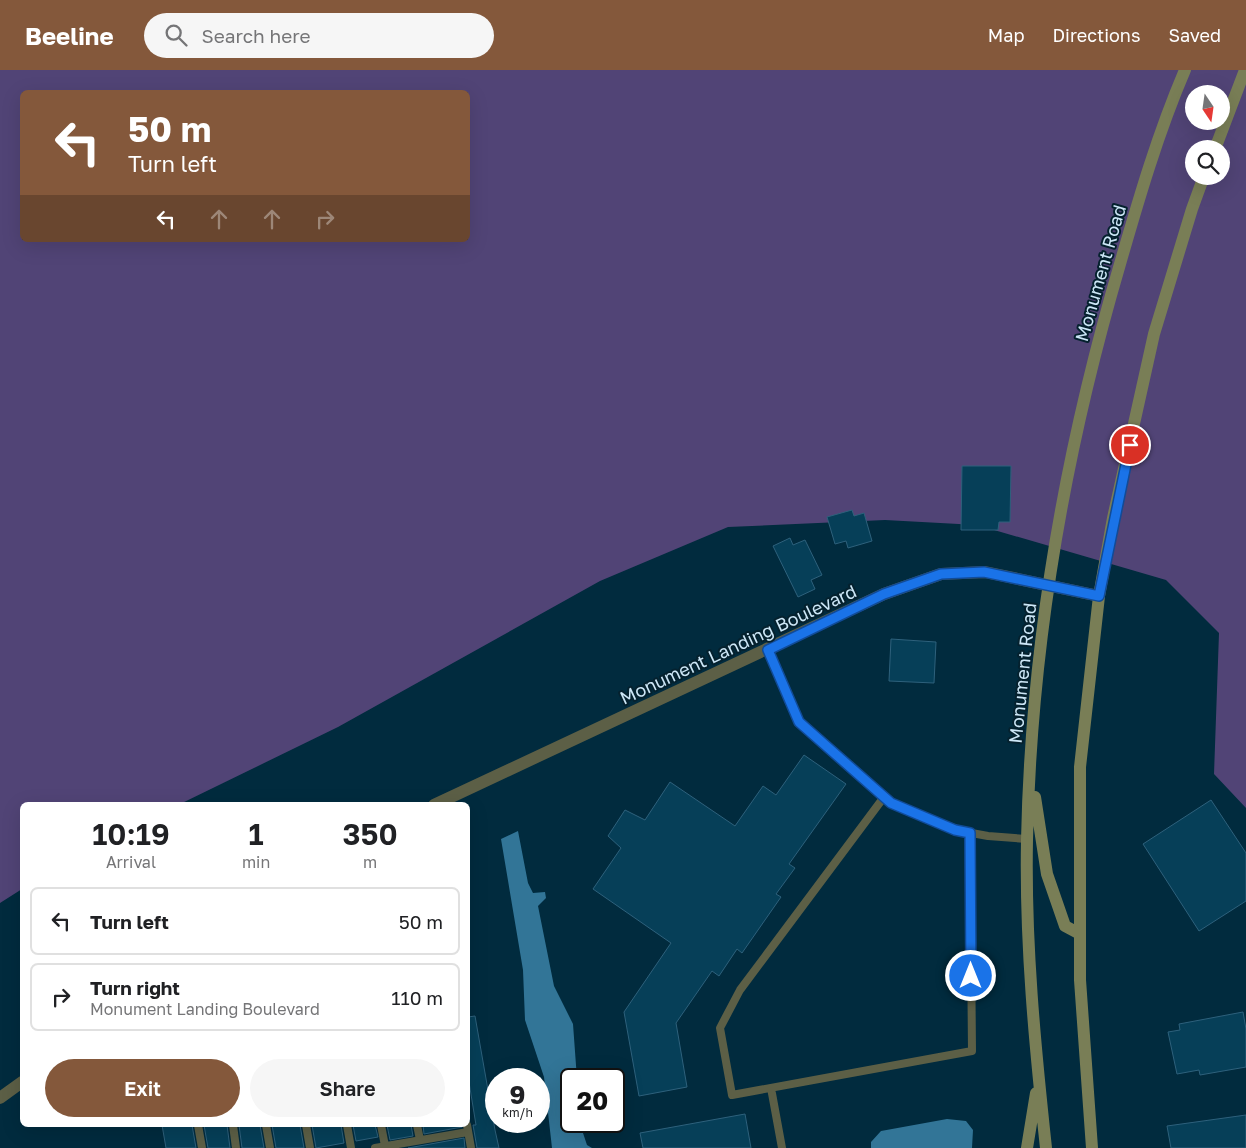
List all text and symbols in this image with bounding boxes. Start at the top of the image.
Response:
search box [144,13,494,58]
text: Beeline [25,21,114,50]
icon: search [162,21,190,49]
text: Search here [202,24,310,47]
text: Map [988,24,1024,46]
text: Directions [1052,24,1140,46]
text: Saved [1168,24,1221,46]
north arrow [1185,85,1230,130]
map controls [1185,85,1230,185]
text: 50 m [128,108,211,150]
icon: left [45,110,110,175]
button: search [1185,140,1230,185]
text: Turn left [128,150,217,177]
street label: Monument Road [1070,202,1130,344]
icon: left [152,205,180,233]
icon: ahead [205,205,233,233]
icon: ahead [258,205,286,233]
icon: right [311,205,339,233]
pin [1109,424,1151,466]
icon: arrive [1116,431,1144,459]
street label: Monument Landing Boulevard [616,579,860,709]
street label: Monument Road [1004,602,1040,744]
text: 10:19 [92,816,170,852]
text: 1 [249,816,264,852]
text: 350 [342,816,398,852]
text: Arrival [106,852,156,872]
text: min [242,852,270,872]
text: m [363,852,377,872]
icon: left [47,907,75,935]
text: Turn left [90,910,169,933]
text: 50 m [399,910,443,933]
position arrow [944,949,996,1001]
text: Turn right [90,976,180,999]
icon: right [47,983,75,1011]
text: 110 m [391,986,443,1009]
text: Monument Landing Boulevard [90,999,320,1019]
button: Exit [45,1059,240,1117]
button: Share [250,1059,445,1117]
speed limit sign: 20 [560,1068,625,1133]
text: 9 [510,1079,525,1110]
text: km/h [502,1105,533,1120]

